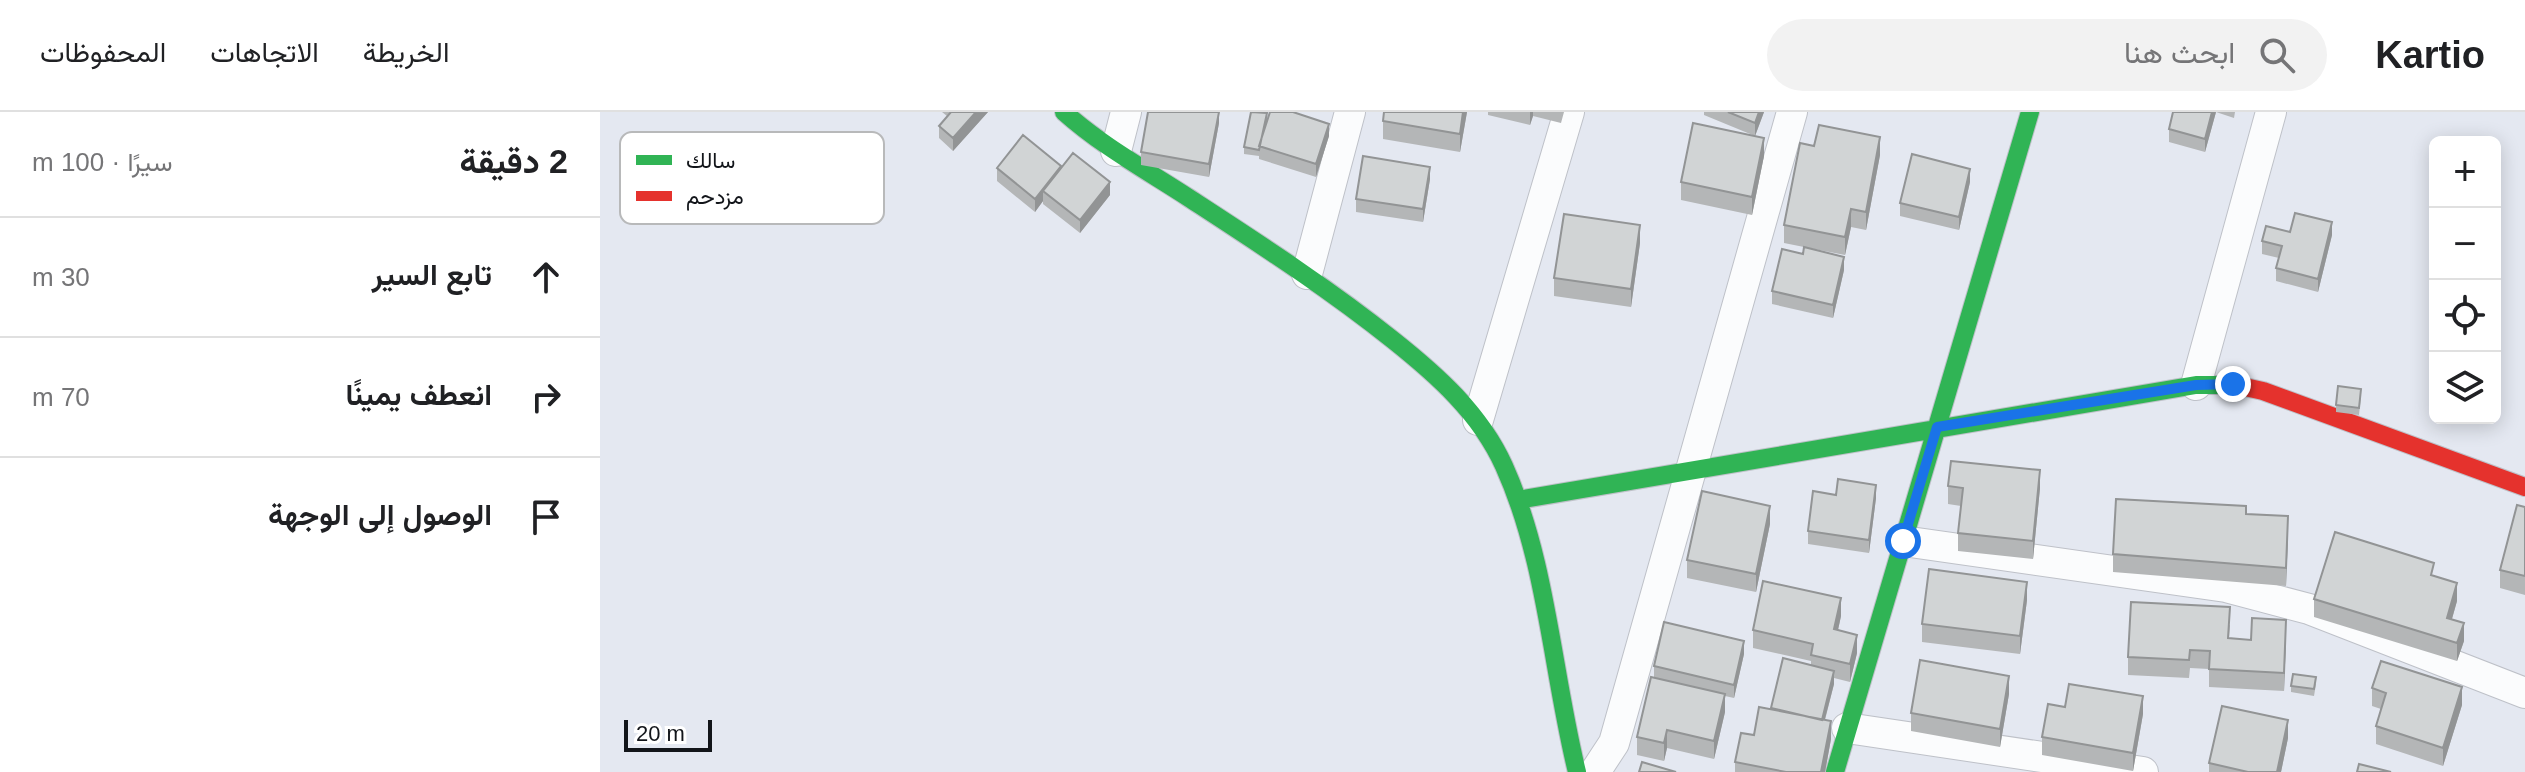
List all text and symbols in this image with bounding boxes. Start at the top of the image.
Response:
search box [1767,19,2327,91]
icon: search [2255,33,2299,77]
text: Kartio [2375,34,2485,76]
text: ابحث هنا [2124,36,2235,69]
text: المحفوظات [40,37,166,68]
text: الاتجاهات [210,37,319,68]
text: الخريطة [363,37,449,68]
legend [620,132,884,224]
map controls [2429,136,2501,424]
button: + [2429,136,2501,208]
text: 2 دقيقة [459,142,568,180]
text: سيرًا · 100 m [32,147,173,177]
text: سالك [686,148,735,173]
text: مزدحم [686,184,744,211]
button: − [2429,208,2501,280]
icon: ahead [524,255,568,299]
text: تابع السير [372,258,492,291]
text: 30 m [32,262,90,292]
button: locate [2429,280,2501,352]
button: layers [2429,352,2501,424]
route end [2215,366,2251,402]
icon: right [524,375,568,419]
text: انعطف يمينًا [345,378,492,411]
text: 70 m [32,382,90,412]
icon: arrive [524,495,568,539]
text: الوصول إلى الوجهة [268,498,492,531]
route start [1885,523,1921,559]
scale bar [624,716,712,752]
text: 20 m [636,721,685,746]

